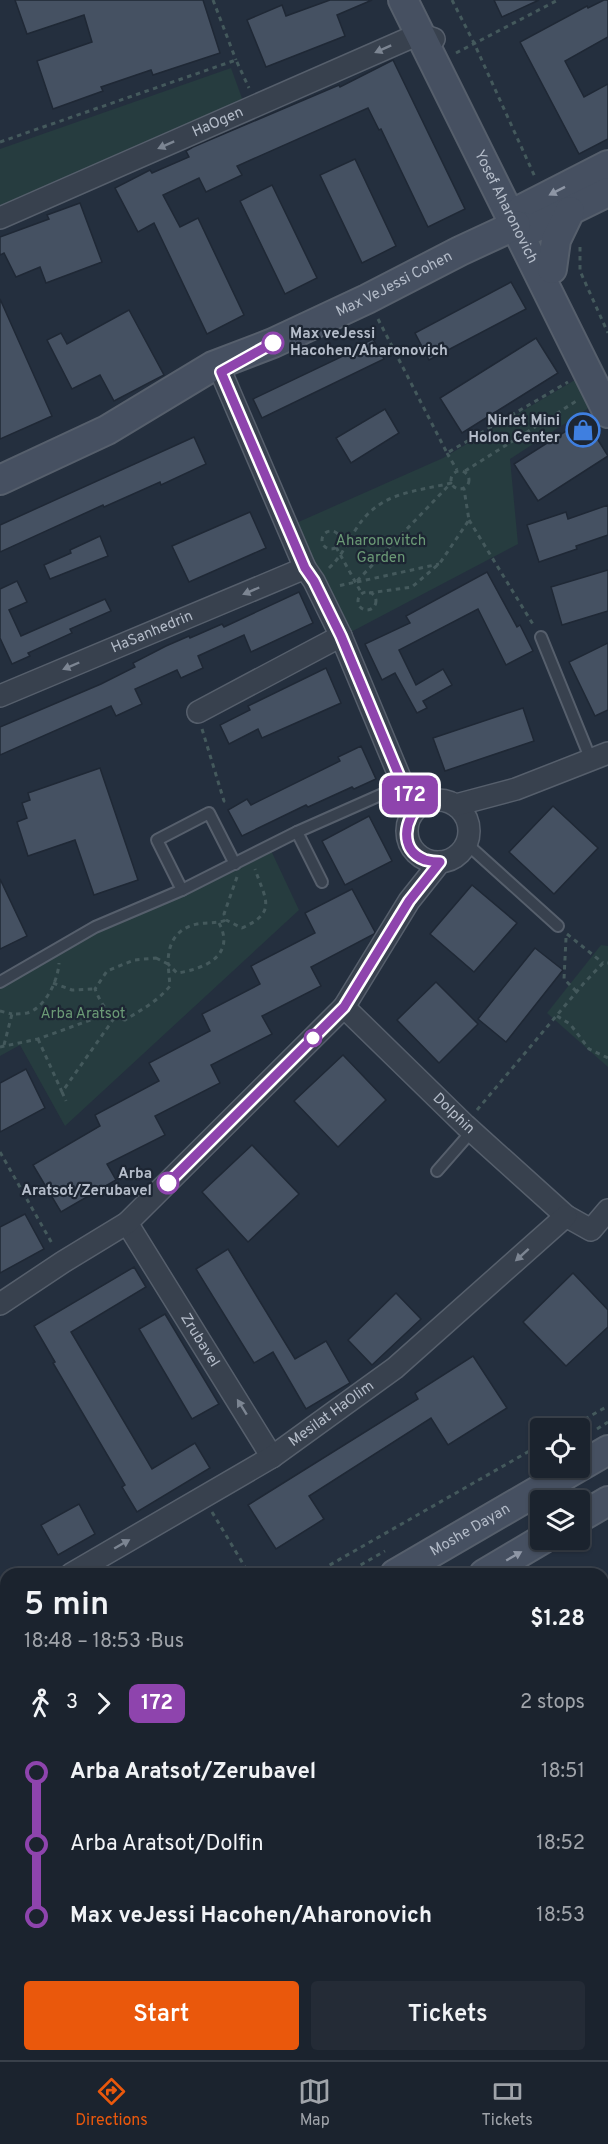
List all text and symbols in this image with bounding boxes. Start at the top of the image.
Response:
one-way arrow [375,45,392,54]
street label: HaOgen [189,103,246,142]
one-way arrow [157,140,175,150]
street label: Yosef Aharonovich [470,147,542,267]
one-way arrow [548,186,565,196]
street label: Max VeJessi Cohen [333,247,456,322]
place label: Max veJessi Hacohen/Aharonovich [290,325,448,361]
marker: Max veJessi Hacohen/Aharonovich [262,332,284,354]
place label: Nirlet Mini Holon Center [468,412,561,448]
shop icon: Nirlet Mini Holon Center [565,412,601,448]
park label: Aharonovitch Garden [336,532,426,568]
one-way arrow [242,586,260,596]
street label: HaSanhedrin [108,607,196,658]
one-way arrow [62,661,80,671]
line badge: 172 [376,776,444,814]
text: 172 [394,782,426,809]
park label: Arba Aratsot [40,1005,126,1024]
unlabelled marker [304,1029,322,1047]
street label: Dolphin [428,1089,479,1139]
place label: Arba Aratsot/Zerubavel [21,1165,152,1201]
marker: Arba Aratsot/Zerubavel [157,1172,179,1194]
one-way arrow [515,1248,530,1261]
street label: Zrubavel [176,1310,224,1371]
street label: Mesilat HaOlim [285,1377,378,1451]
one-way arrow [236,1399,247,1415]
map controls [530,1418,590,1550]
button: locate [530,1418,590,1478]
button: layers [530,1490,590,1550]
street label: Moshe Dayan [427,1499,514,1561]
one-way arrow [113,1540,130,1550]
one-way arrow [505,1552,522,1562]
text: 5 min [24,1585,109,1627]
text: $1.28 [530,1606,585,1633]
text: 18:48 – 18:53 · Bus [24,1629,184,1655]
icon: walk [24,1687,57,1720]
icon: forward [87,1687,120,1720]
text: 3 [66,1690,78,1716]
text: 172 [141,1690,173,1717]
text: 2 stops [520,1690,585,1716]
text: Arba Aratsot/Zerubavel [70,1759,316,1786]
text: 18:51 [541,1759,585,1785]
text: Arba Aratsot/Dolfin [70,1831,264,1858]
text: 18:52 [536,1831,585,1857]
text: Max veJessi Hacohen/Aharonovich [70,1903,432,1930]
text: 18:53 [536,1903,585,1929]
button: Start [24,1981,299,2050]
button: Tickets [311,1981,585,2050]
tab: Directions [75,2075,148,2131]
tab: Map [298,2075,331,2131]
tab: Tickets [482,2075,533,2131]

